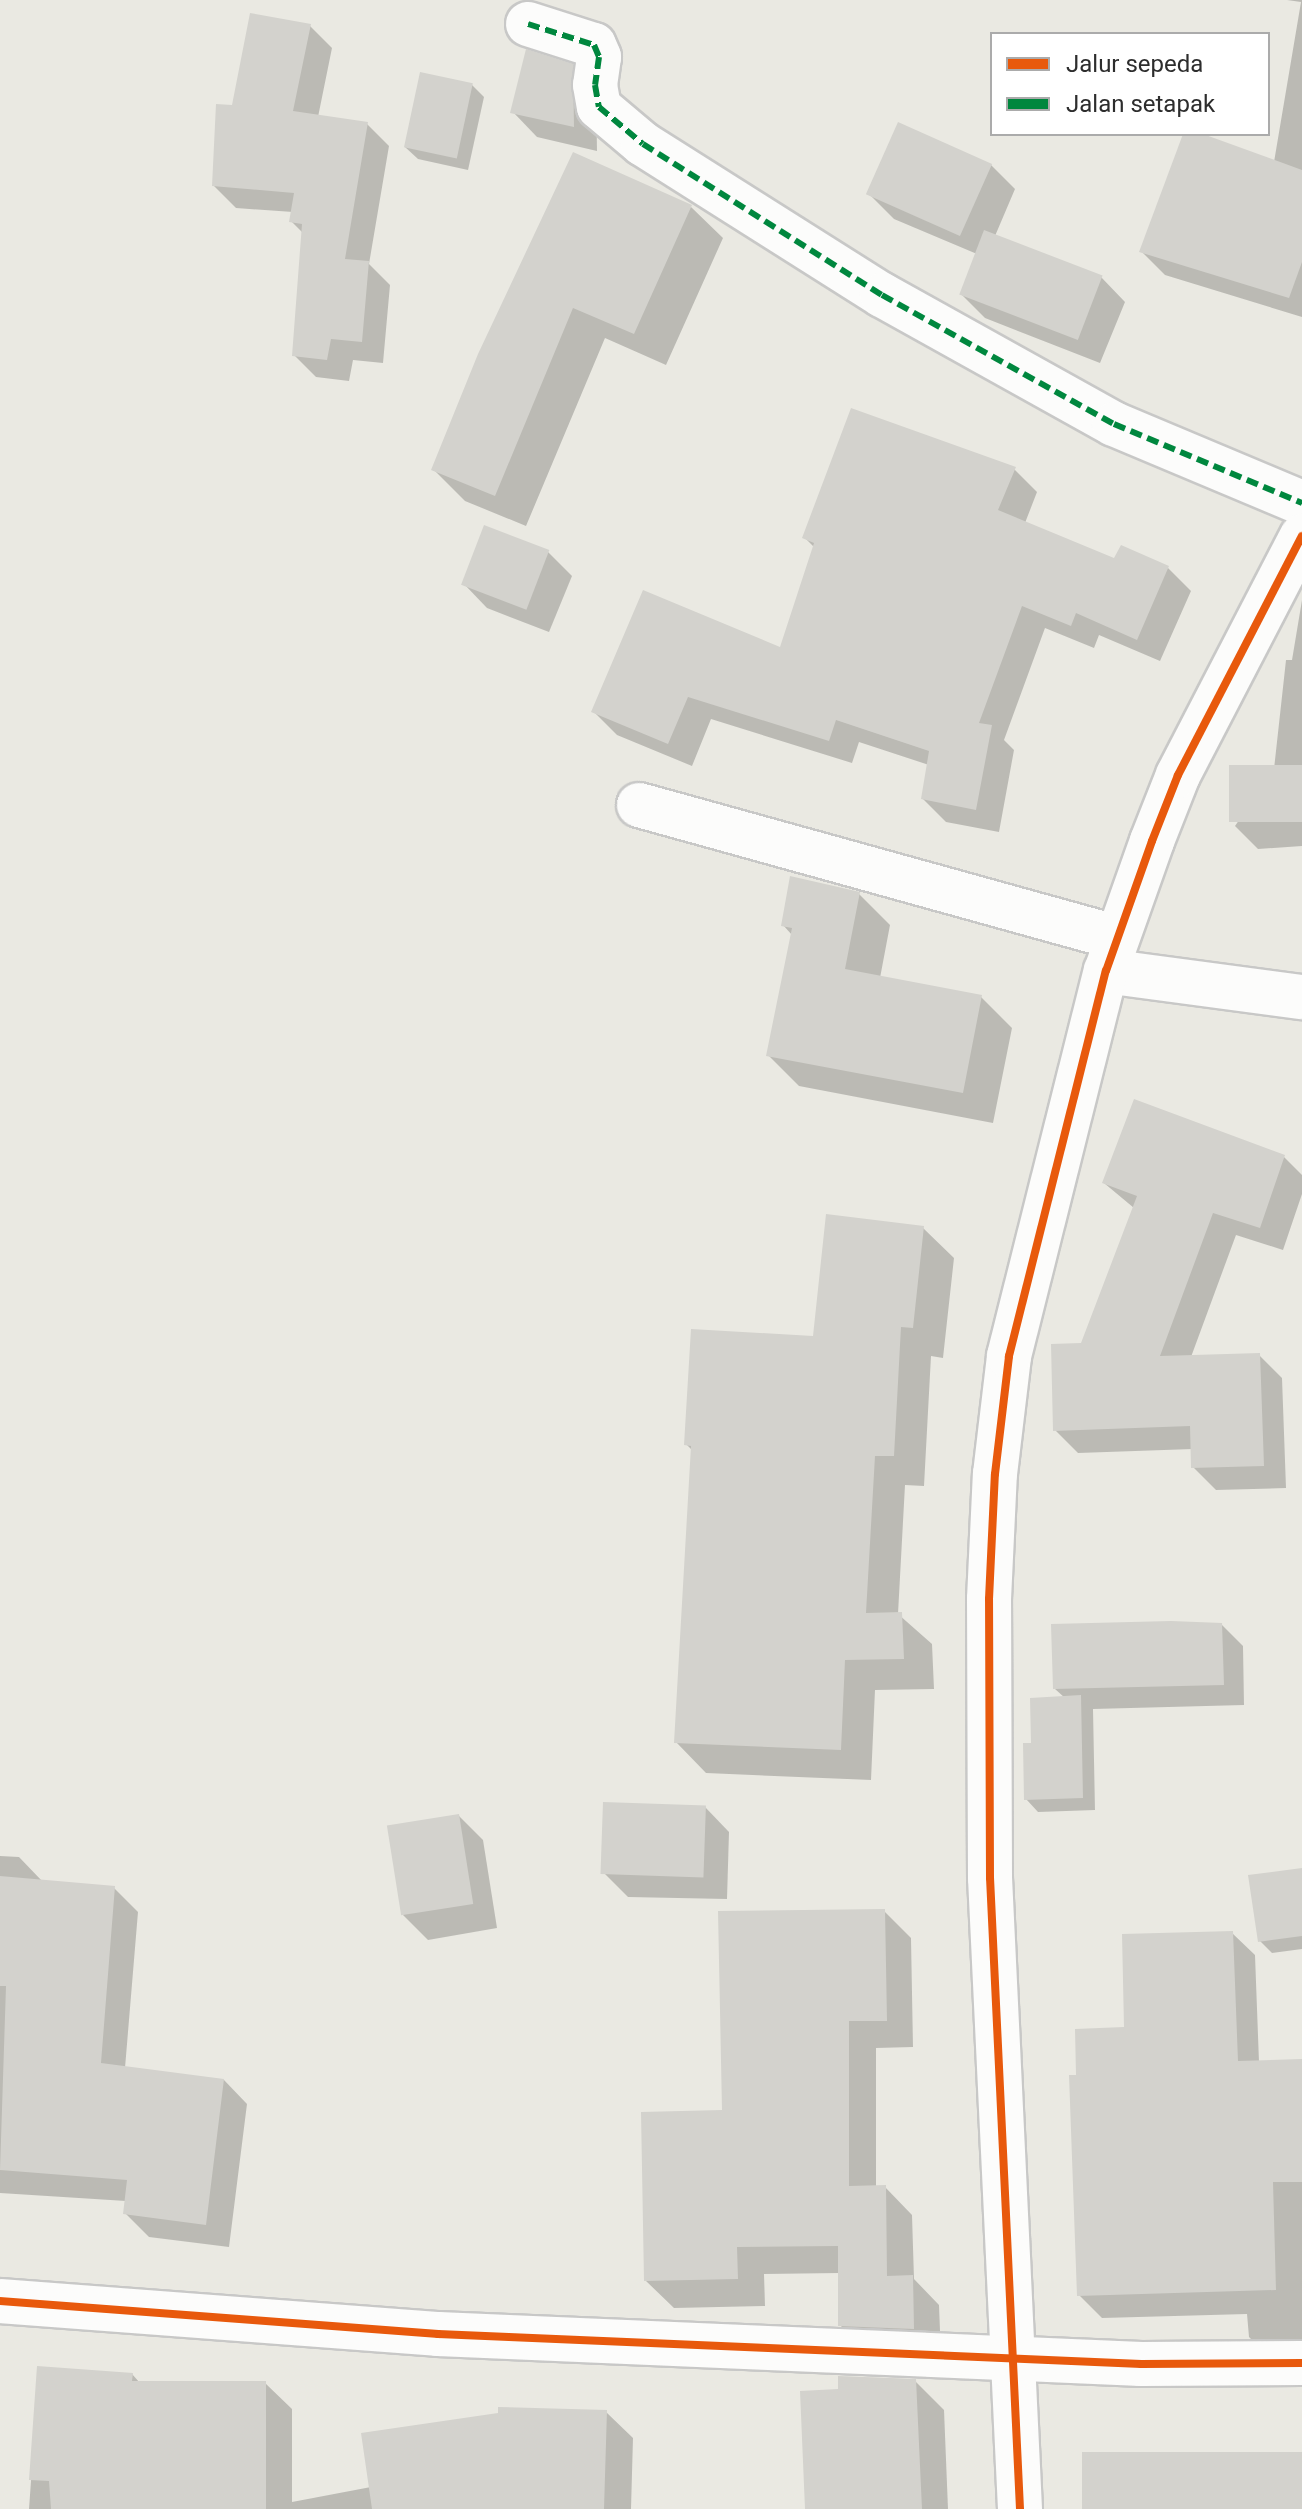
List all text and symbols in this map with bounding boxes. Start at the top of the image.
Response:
legend [990,32,1270,136]
text: Jalur sepeda [1066,50,1203,78]
text: Jalan setapak [1066,90,1215,118]

